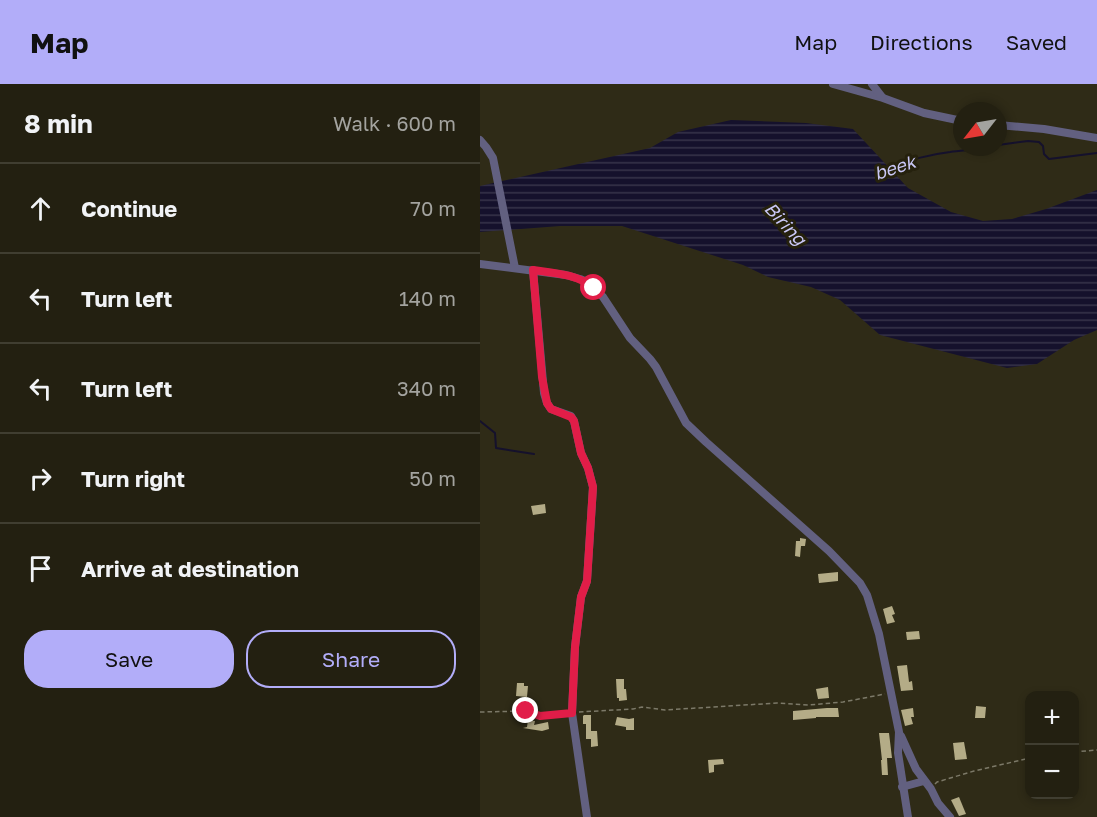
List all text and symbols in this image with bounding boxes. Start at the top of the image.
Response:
text: Map [30,26,88,59]
text: Map [794,29,837,55]
text: Directions [870,29,973,55]
text: Saved [1006,29,1067,55]
north arrow [953,102,1007,156]
text: 8 min [24,108,93,139]
text: Walk · 600 m [333,111,456,135]
water label: beek [871,150,920,184]
icon: ahead [24,192,57,225]
text: Continue [81,195,177,222]
text: 70 m [410,196,456,220]
water label: Biring [760,197,812,251]
route start [580,274,606,300]
icon: left [24,282,57,315]
text: Turn left [81,285,172,312]
text: 140 m [399,286,456,310]
icon: left [24,372,57,405]
text: Turn left [81,375,172,402]
text: 340 m [397,376,456,400]
icon: right [24,462,57,495]
text: Turn right [81,465,185,492]
text: 50 m [409,466,456,490]
icon: arrive [24,552,57,585]
text: Arrive at destination [81,555,299,582]
button: Save [24,630,234,688]
button: Share [246,630,456,688]
map controls [1025,691,1079,799]
button: + [1025,691,1079,745]
route end [512,697,538,723]
button: − [1025,745,1079,799]

